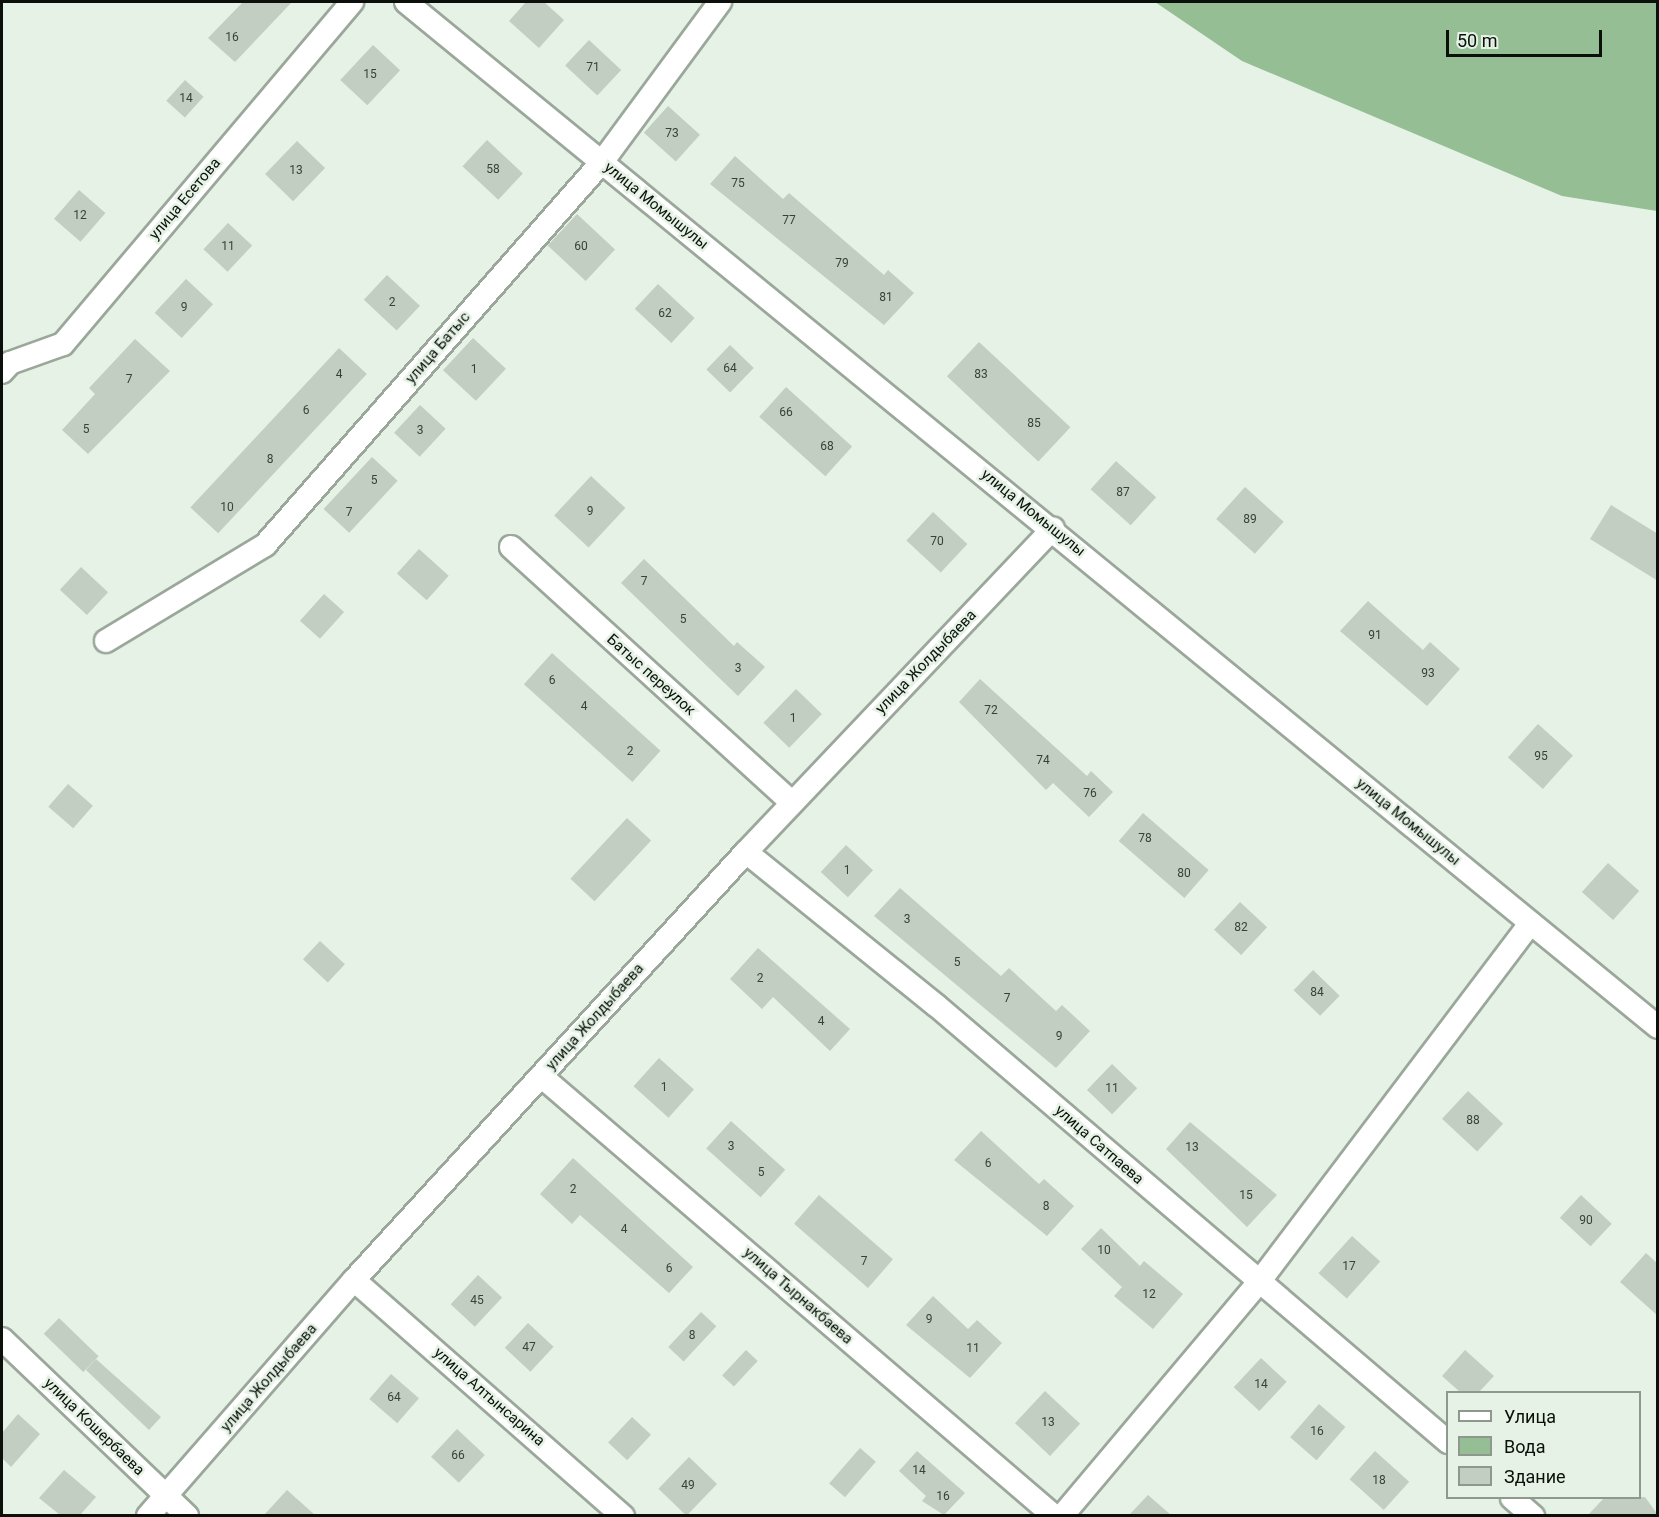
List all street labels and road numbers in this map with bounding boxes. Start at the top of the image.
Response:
street label: улица Есетова [146,154,224,244]
street label: улица Момышулы [600,159,712,253]
street label: улица Батыс [402,308,474,388]
street label: улица Момышулы [977,466,1089,560]
street label: улица Жолдыбаева [872,606,980,718]
street label: Батыс переулок [603,631,699,719]
street label: улица Момышулы [1352,775,1464,869]
street label: улица Жолдыбаева [542,960,648,1074]
street label: улица Сатпаева [1051,1102,1147,1188]
street label: улица Тырнакбаева [740,1244,856,1348]
street label: улица Жолдыбаева [217,1320,321,1436]
street label: улица Алтынсарина [430,1344,548,1450]
street label: улица Кошербаева [40,1374,148,1480]

